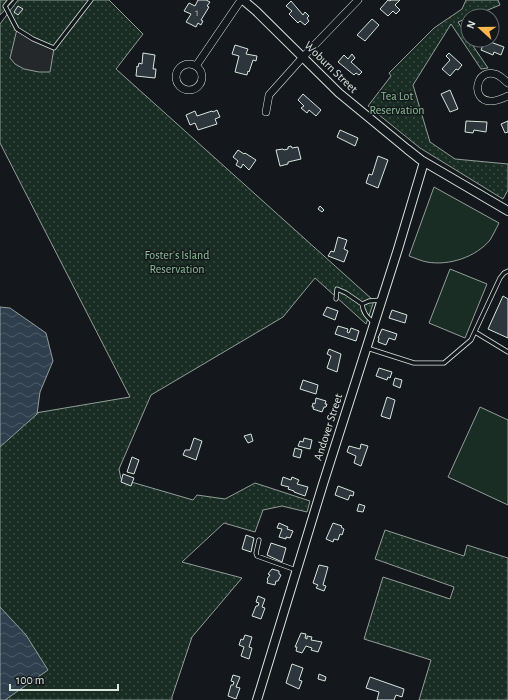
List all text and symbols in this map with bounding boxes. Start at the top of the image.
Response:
house number: 1 [195,8,199,18]
north arrow [460,8,500,48]
text: N [465,19,478,30]
street label: Woburn Street [302,39,360,95]
park label: Tea Lot Reservation [370,90,424,116]
park label: Foster's Island Reservation [144,249,210,275]
street label: Andover Street [312,392,344,462]
scale bar [10,666,118,692]
text: 100 m [16,674,44,686]

